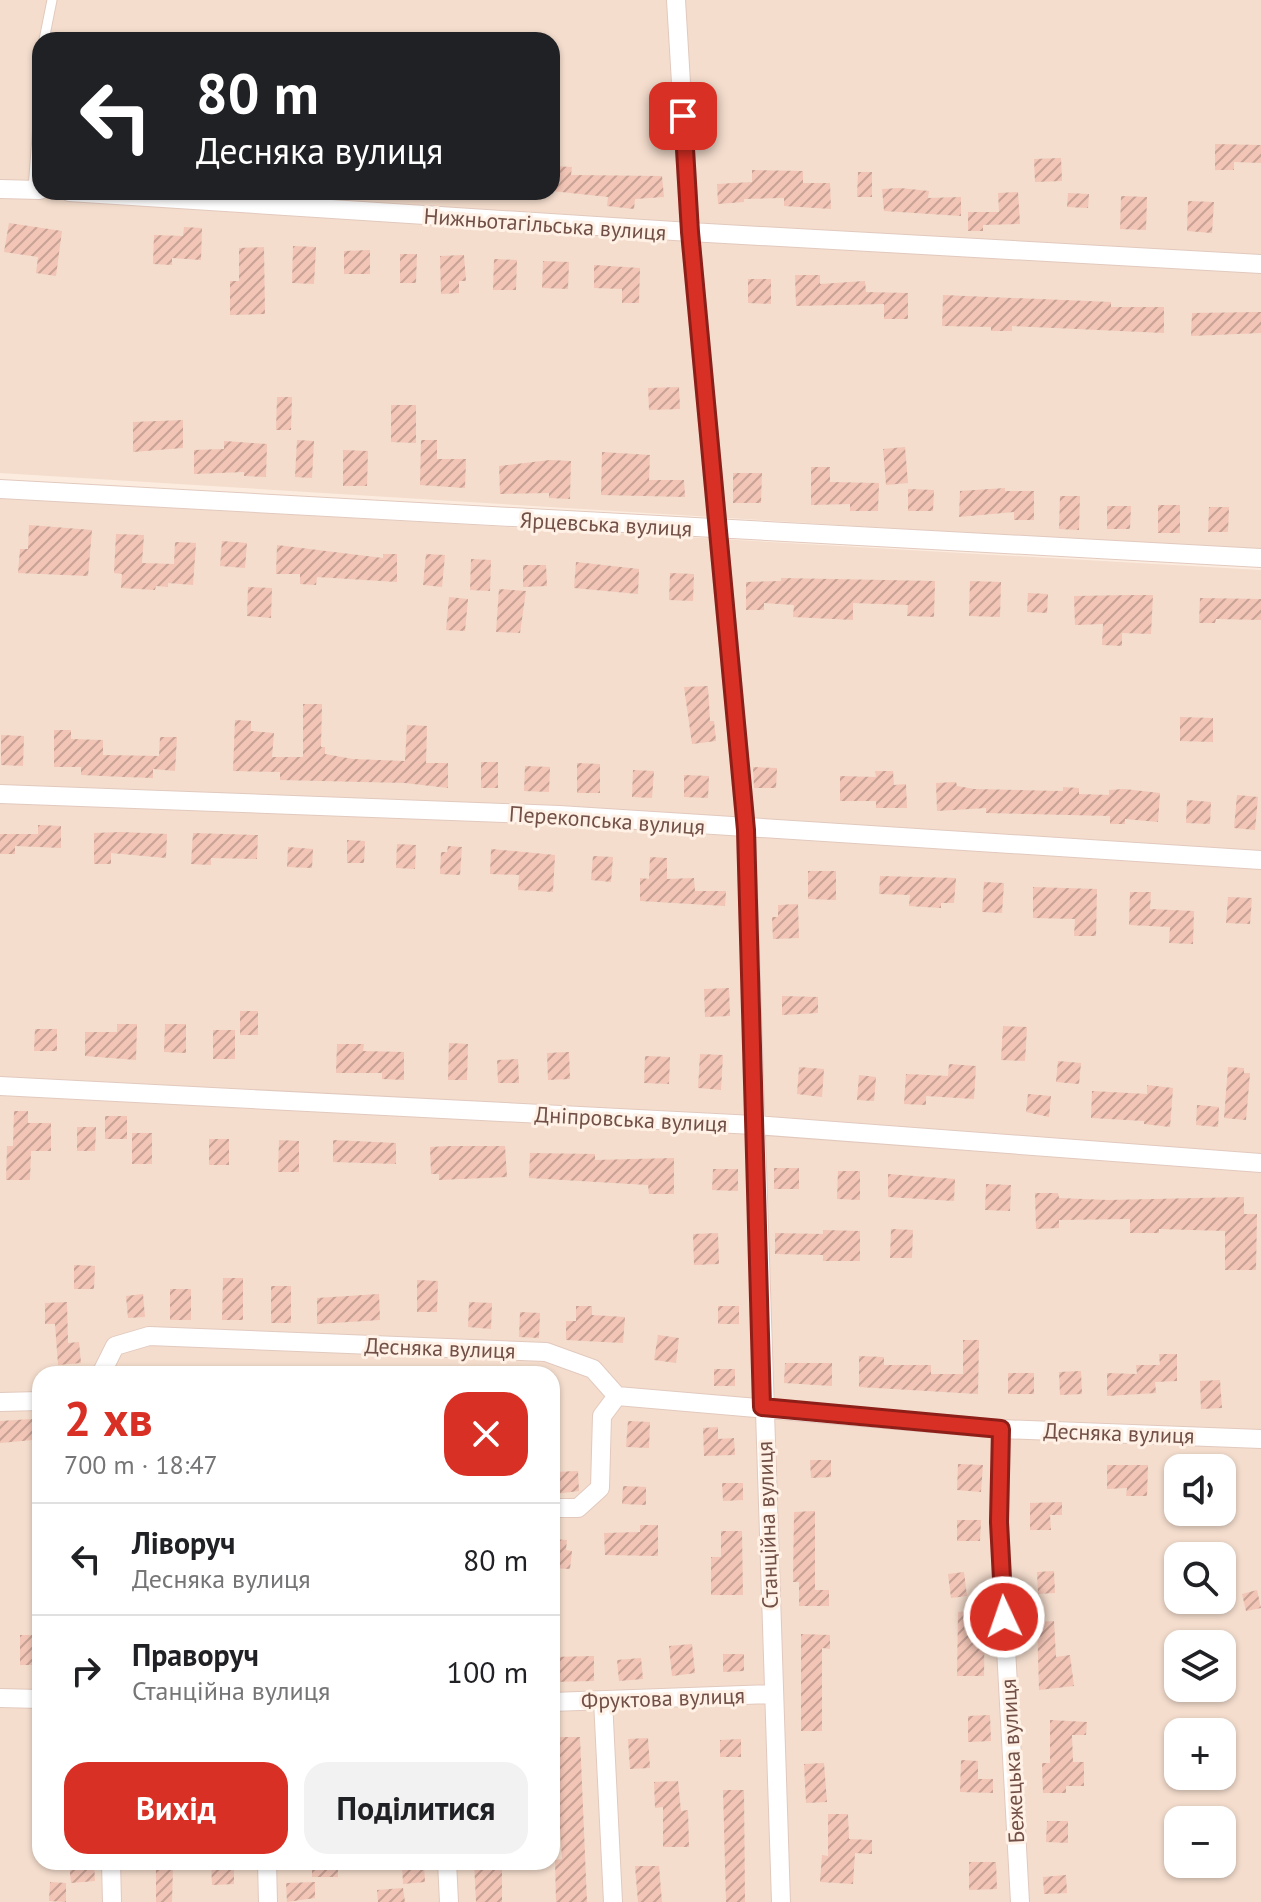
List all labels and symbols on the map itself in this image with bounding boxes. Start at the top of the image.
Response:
pin [649,82,717,150]
street label: Нижньотагільська вулиця [423,202,667,246]
street label: Ярцевська вулиця [519,506,693,542]
street label: Перекопська вулиця [508,799,706,841]
street label: Дніпровська вулиця [534,1100,728,1138]
street label: Десняка вулиця [364,1331,516,1365]
street label: Десняка вулиця [1043,1416,1195,1450]
street label: Станційна вулиця [750,1441,784,1609]
position arrow [962,1575,1046,1659]
street label: Бежецька вулиця [994,1678,1030,1844]
street label: Фруктова вулиця [581,1681,745,1715]

